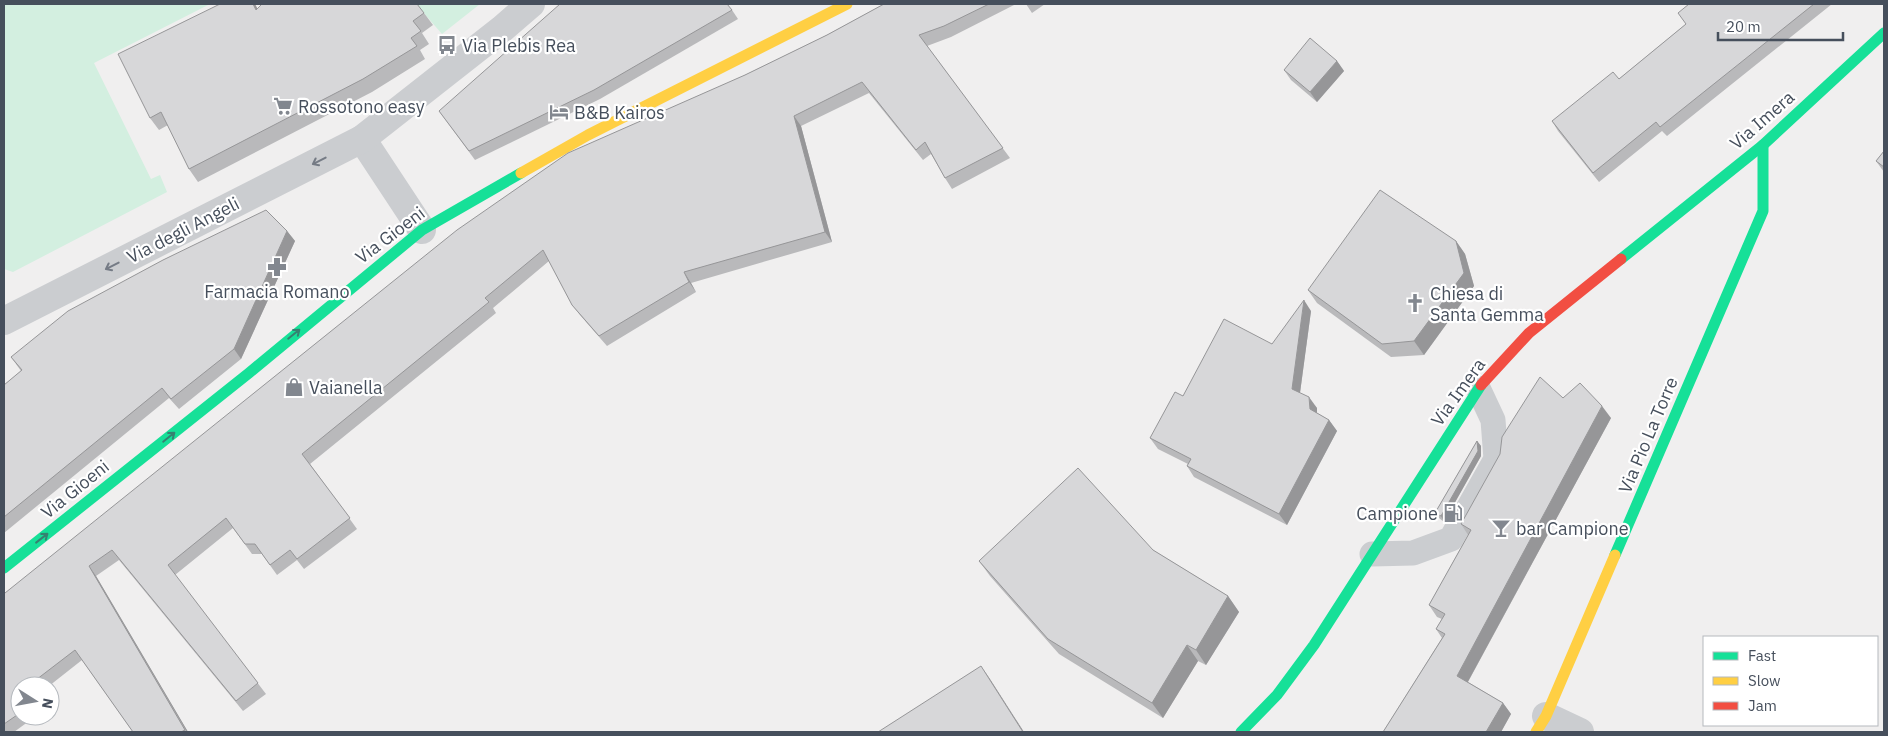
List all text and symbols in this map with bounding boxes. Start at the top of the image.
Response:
scale bar [1718,10,1843,42]
text: 20 m [1726,17,1761,36]
bus stop icon: Via Plebis Rea [436,34,458,56]
place label: Via Plebis Rea [462,34,576,57]
street label: Via Imera [1725,85,1799,154]
supermarket icon: Rossotono easy [272,95,294,117]
place label: Rossotono easy [298,95,425,118]
hotel icon: B&B Kairos [548,101,570,123]
place label: B&B Kairos [574,101,665,124]
one-way arrow [312,157,327,166]
street label: Via degli Angeli [123,192,243,268]
street label: Via Gioeni [351,201,429,269]
pharmacy icon: Farmacia Romano [266,256,288,278]
one-way arrow [104,261,119,271]
place label: Farmacia Romano [204,280,350,303]
place label: Chiesa di Santa Gemma [1430,282,1544,326]
church icon: Chiesa di Santa Gemma [1404,292,1426,314]
one-way arrow [288,328,301,339]
street label: Via Imera [1426,353,1491,430]
street label: Via Pio La Torre [1613,373,1683,497]
shop icon: Vaianella [283,376,305,398]
place label: Vaianella [309,376,383,399]
one-way arrow [162,431,175,442]
street label: Via Gioeni [36,455,114,523]
place label: Campione [1356,502,1438,525]
fuel station icon: Campione [1442,502,1464,524]
bar icon: bar Campione [1490,517,1512,539]
place label: bar Campione [1516,517,1629,540]
one-way arrow [35,533,48,544]
legend [1703,636,1878,726]
text: Fast [1748,646,1776,665]
text: Slow [1748,671,1781,690]
north arrow [10,676,60,726]
text: Jam [1748,696,1777,715]
text: N [38,697,58,710]

